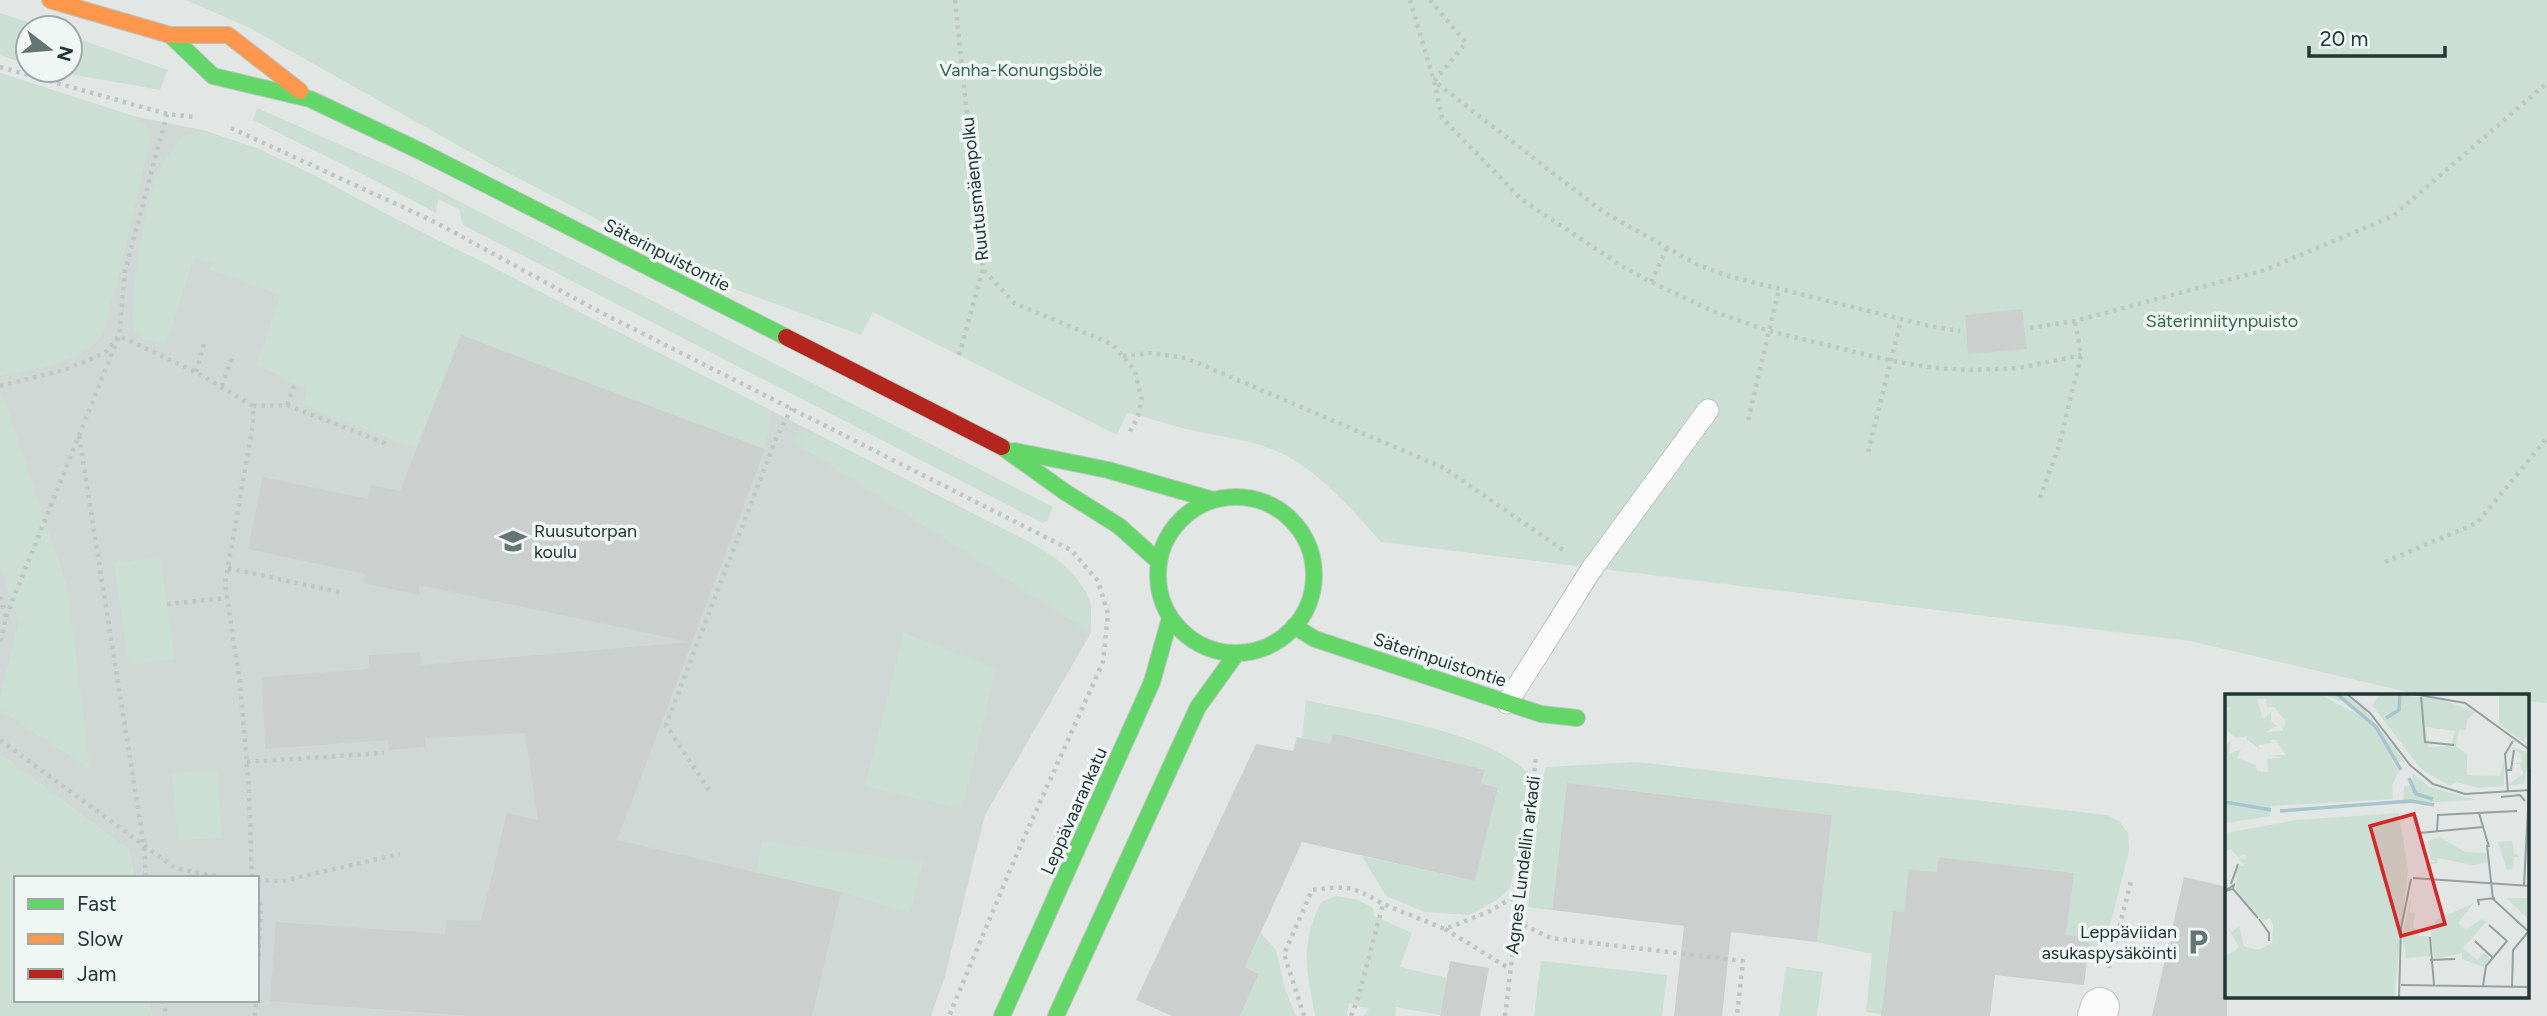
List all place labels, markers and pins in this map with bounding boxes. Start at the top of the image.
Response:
place label: Ruusutorpan koulu [534,520,637,563]
school or university icon: Ruusutorpan koulu [498,526,528,556]
place label: Leppäviidan asukaspysäköinti [2042,921,2177,964]
parking icon: Leppäviidan asukaspysäköinti [2183,927,2213,957]

